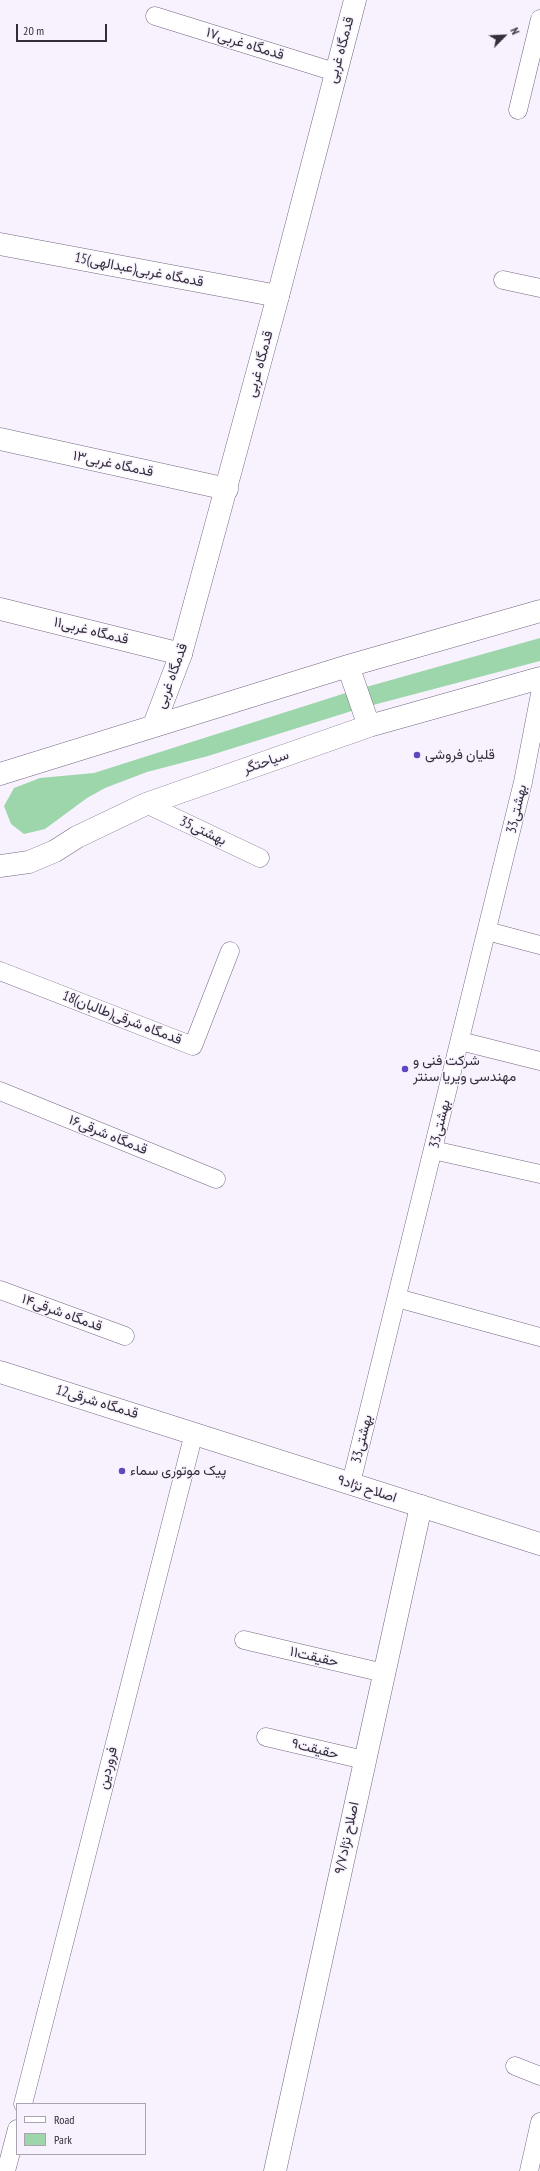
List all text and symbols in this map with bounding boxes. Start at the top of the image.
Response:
street label: قدمگاه غربی [324,15,358,85]
scale bar [18,16,109,42]
north arrow [484,16,524,56]
text: 20 m [23,23,44,38]
street label: قدمگاه غربی۱۷ [204,24,286,64]
text: N [507,26,523,37]
street label: 15قدمگاه غربی(عبدالهی) [73,249,205,291]
street label: قدمگاه غربی [243,329,277,399]
street label: قدمگاه غربی۱۳ [71,447,155,481]
street label: قدمگاه غربی۱۱ [52,614,130,648]
street label: قدمگاه غربی [152,641,192,711]
street label: سیاحتگر [241,746,291,778]
place label: قلیان فروشی [425,747,495,763]
marker: قلیان فروشی [412,750,422,760]
street label: 33بهشتی [503,783,531,835]
street label: بهشتی35 [177,813,229,849]
street label: 18قدمگاه شرقی(طالبان) [60,987,184,1049]
place label: شرکت فنی و مهندسی ویریا سنتر [413,1053,516,1086]
marker: شرکت فنی و مهندسی ویریا سنتر [400,1064,410,1074]
street label: 33بهشتی [426,1098,454,1150]
street label: قدمگاه شرقی۱۶ [66,1112,150,1158]
street label: قدمگاه شرقی۱۴ [19,1291,105,1335]
street label: 12قدمگاه شرقی [54,1382,140,1422]
street label: 33بهشتی [348,1413,376,1465]
place label: پیک موتوری سماء [130,1463,226,1479]
marker: پیک موتوری سماء [117,1466,127,1476]
street label: اصلاح نژاد۹ [335,1472,399,1506]
street label: حقیقت۱۱ [288,1643,340,1671]
street label: حقیقت۹ [290,1735,340,1763]
street label: فروردین [95,1745,121,1791]
street label: اصلاح نژاد۹/۷ [331,1800,363,1876]
legend [16,2103,146,2155]
text: Road [54,2112,74,2127]
text: Park [54,2132,72,2147]

